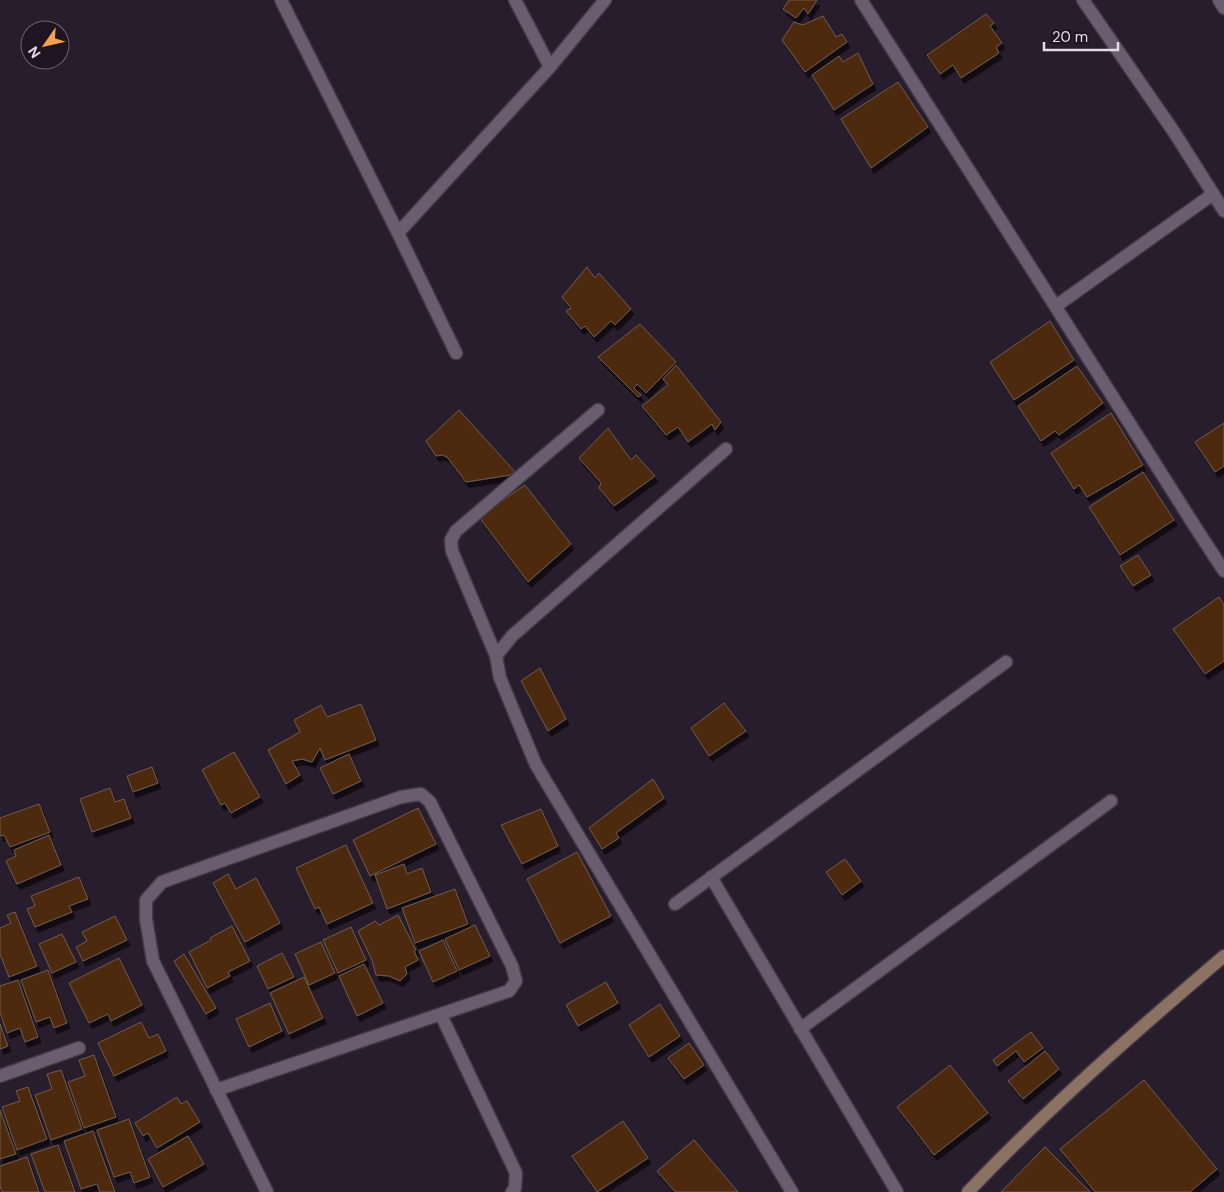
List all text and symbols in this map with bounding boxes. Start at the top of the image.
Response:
north arrow [20,20,70,70]
scale bar [1044,20,1118,52]
text: 20 m [1052,27,1088,47]
text: N [24,43,45,62]

